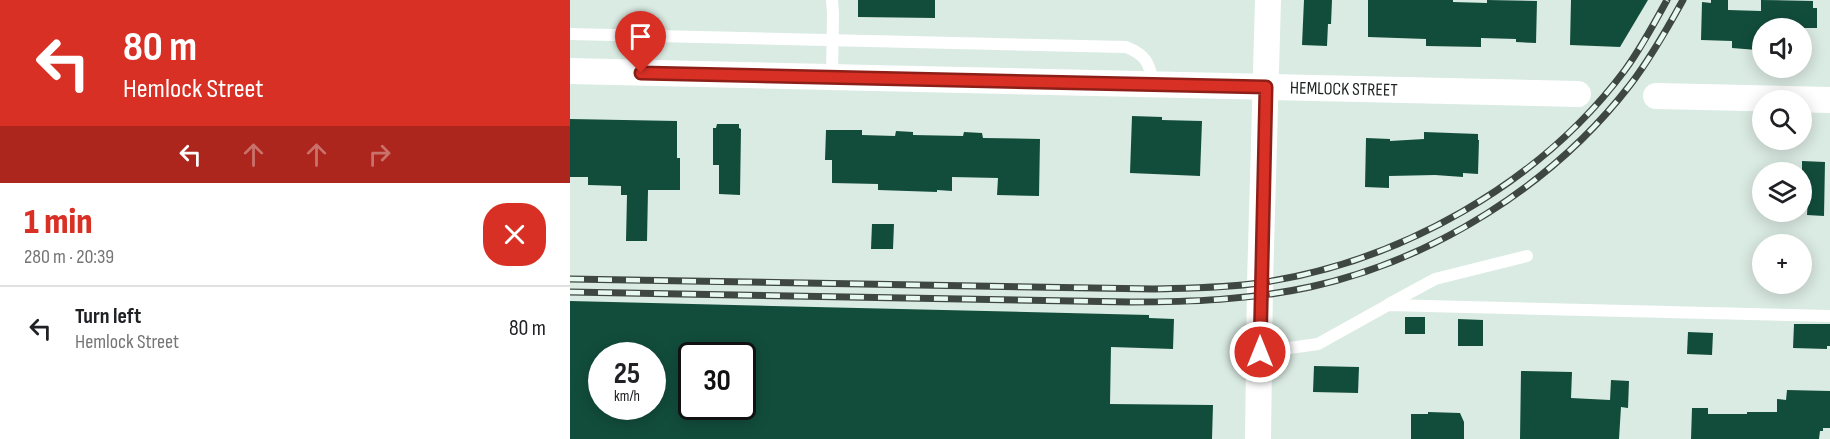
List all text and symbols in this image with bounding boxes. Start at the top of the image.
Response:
pin [615,11,666,73]
map controls [1752,18,1812,294]
button: sound [1752,18,1812,78]
icon: arrive [624,20,657,53]
text: 80 m [123,22,197,73]
icon: left [24,24,102,102]
text: Hemlock Street [123,73,264,105]
street label: HEMLOCK STREET [1290,77,1398,101]
button: search [1752,90,1812,150]
icon: left [174,138,207,171]
icon: ahead [237,138,270,171]
icon: ahead [300,138,333,171]
icon: right [363,138,396,171]
button: layers [1752,162,1812,222]
text: 1 min [24,201,92,244]
button: close [483,203,546,266]
button: + [1752,234,1812,294]
text: 280 m · 20:39 [24,245,114,269]
text: Turn left [75,303,141,330]
icon: left [24,312,57,345]
text: 80 m [509,315,546,342]
position arrow [1228,320,1292,384]
text: Hemlock Street [75,330,179,354]
speed limit sign: 30 [678,342,756,420]
text: 25 [614,356,640,392]
text: km/h [614,387,640,406]

